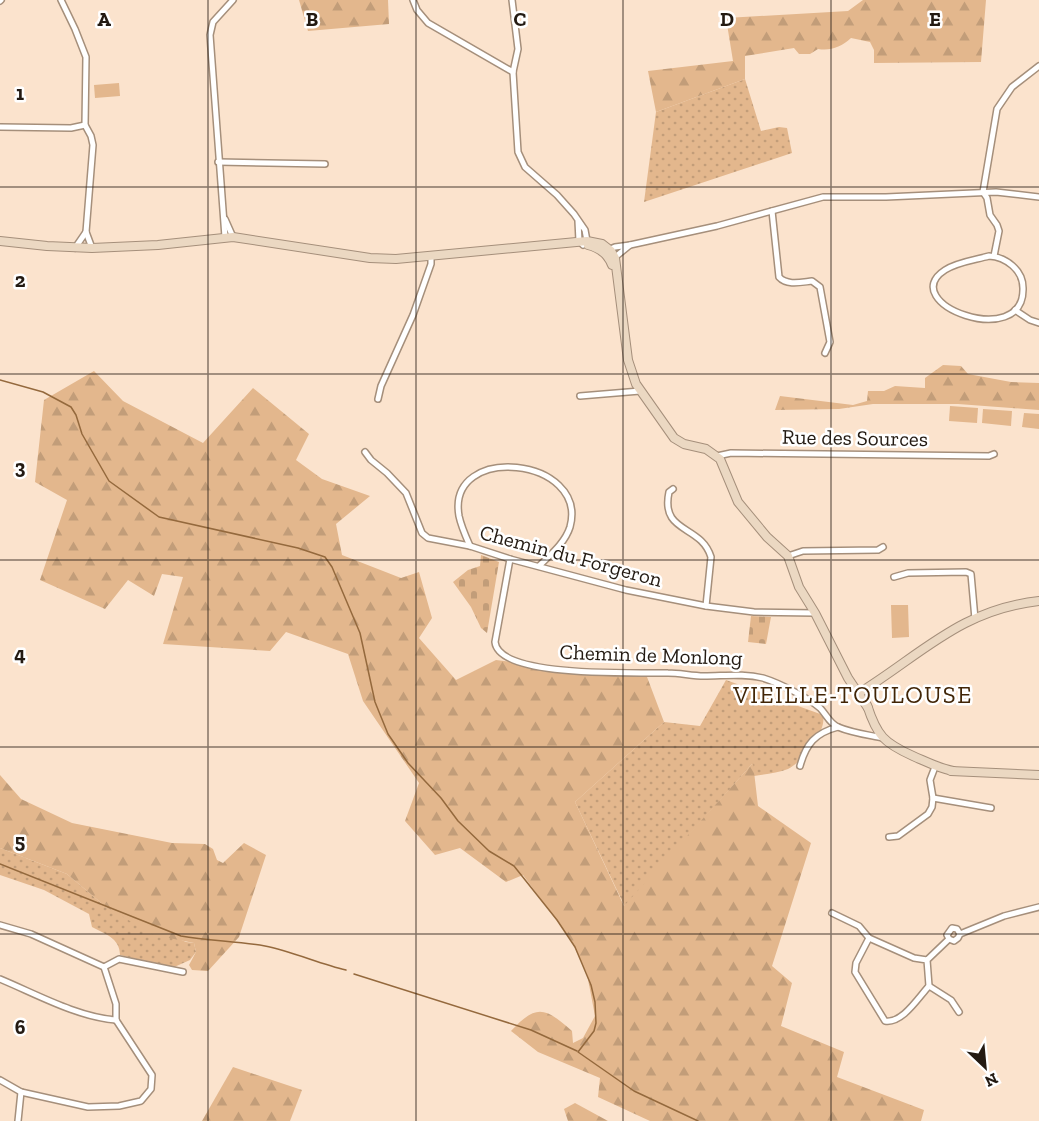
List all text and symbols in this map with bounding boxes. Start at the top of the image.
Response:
text: A [97,7,111,31]
text: B [306,7,318,31]
text: C [514,7,527,31]
text: D [720,7,734,31]
text: E [929,7,941,31]
text: 1 [16,81,24,105]
text: 2 [15,268,26,292]
street label: Rue des Sources [782,424,928,451]
text: 3 [15,455,26,479]
street label: Chemin du Forgeron [477,519,665,592]
street label: Chemin de Monlong [559,639,743,670]
text: 4 [14,642,26,666]
district label: VIEILLE-TOULOUSE [732,680,973,709]
text: 5 [15,829,25,853]
text: 6 [15,1015,26,1039]
north arrow [955,1037,1015,1097]
text: N [982,1069,1001,1091]

